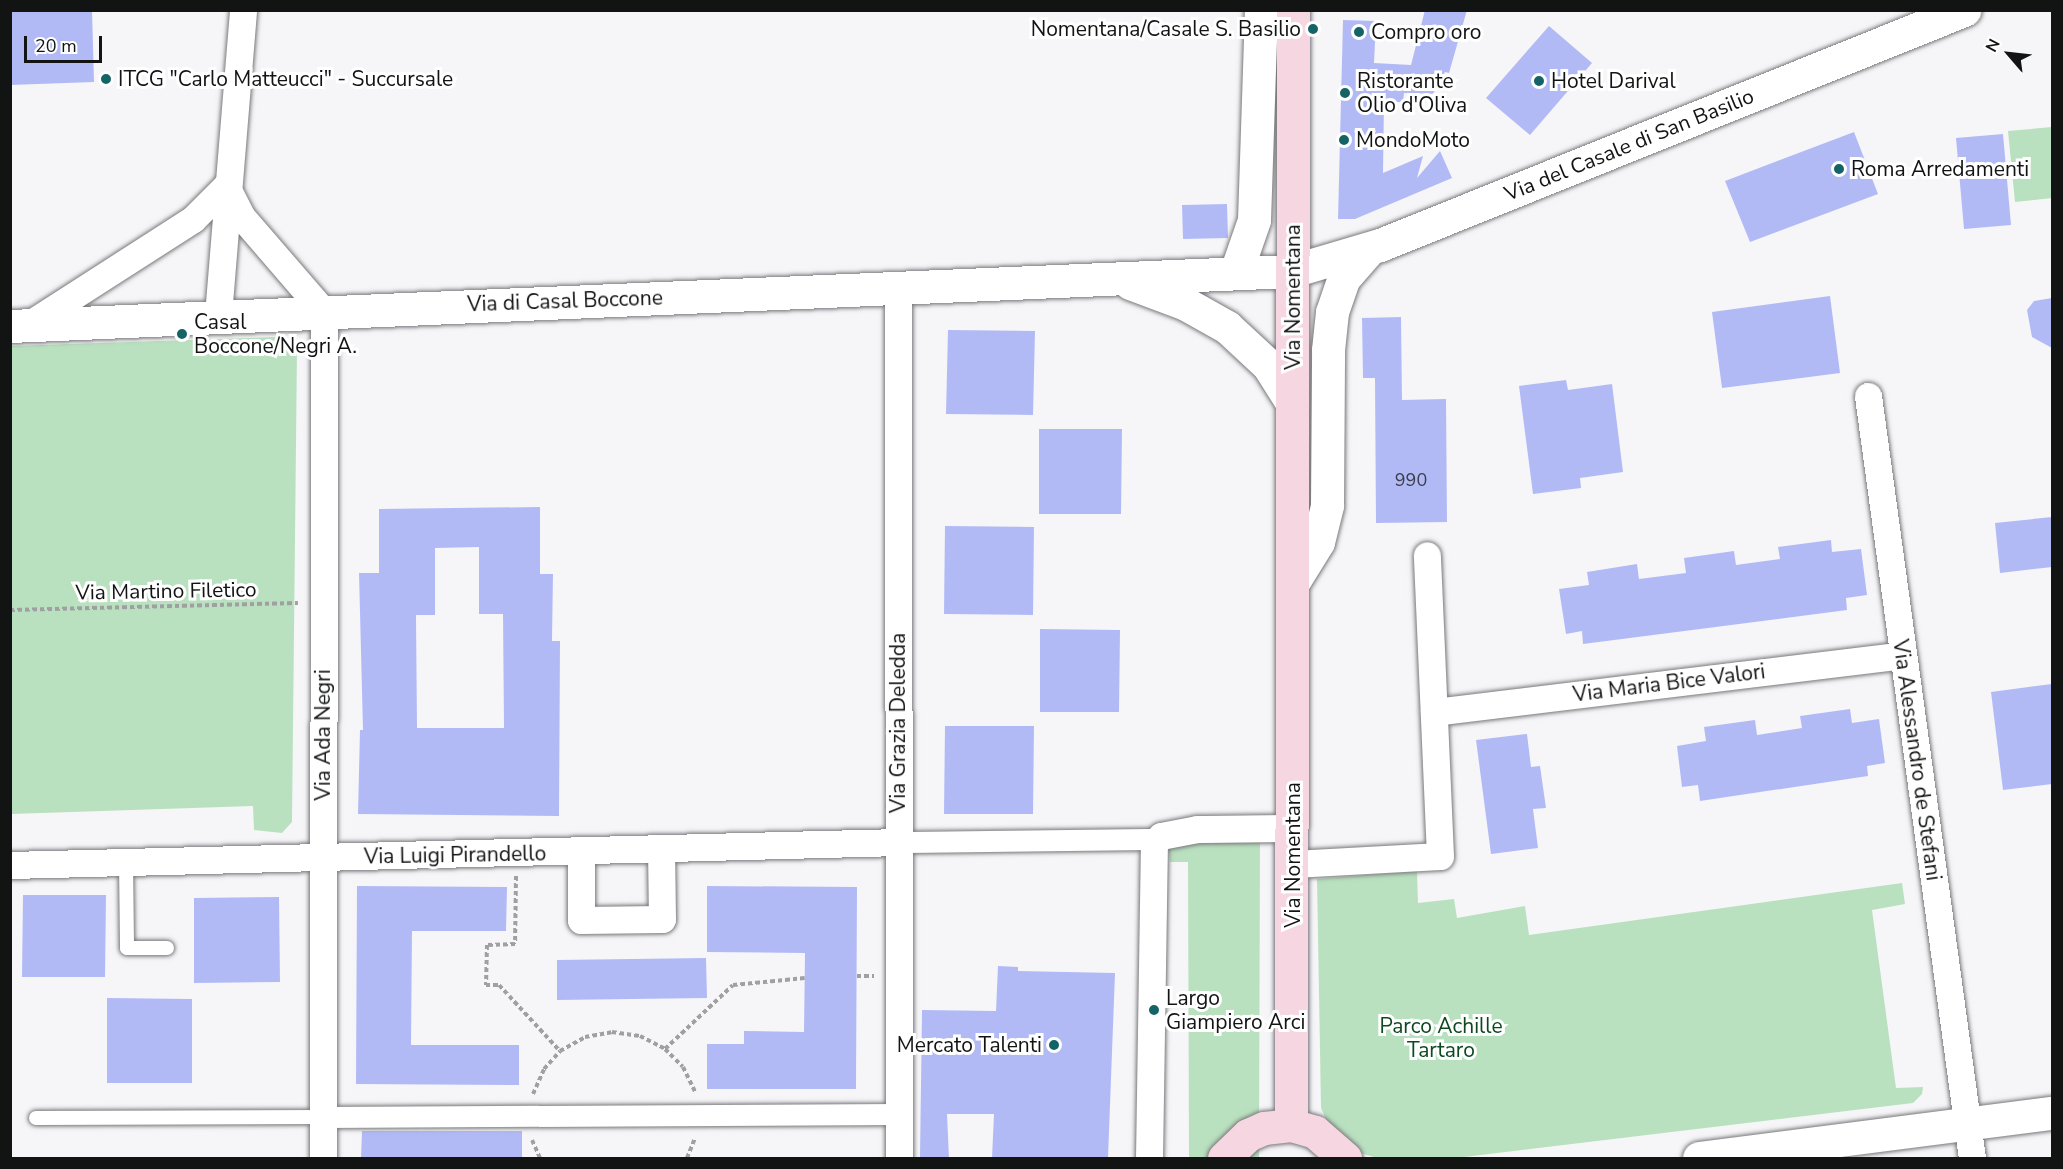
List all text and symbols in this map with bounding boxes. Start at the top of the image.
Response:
place label: Nomentana/Casale S. Basilio [1031,16,1301,42]
place label: Compro oro [1371,19,1481,45]
marker: Nomentana/Casale S. Basilio [1306,22,1320,36]
scale bar [27,24,105,62]
north arrow [1979,24,2039,84]
marker: Compro oro [1352,25,1366,39]
text: 20 m [35,34,77,58]
text: N [1981,35,2006,56]
place label: ITCG "Carlo Matteucci" - Succursale [118,66,453,92]
place label: Ristorante Olio d'Oliva [1357,68,1467,118]
place label: Hotel Darival [1551,68,1676,94]
marker: ITCG "Carlo Matteucci" - Succursale [99,72,113,86]
marker: Hotel Darival [1532,74,1546,88]
street label: Via del Casale di San Basilio [1501,83,1757,207]
marker: Ristorante Olio d'Oliva [1338,86,1352,100]
place label: MondoMoto [1356,127,1470,153]
marker: MondoMoto [1337,133,1351,147]
place label: Roma Arredamenti [1851,156,2029,182]
marker: Roma Arredamenti [1832,162,1846,176]
street label: Via Nomentana [1280,224,1306,370]
street label: Via di Casal Boccone [467,285,663,317]
place label: Casal Boccone/Negri A. [194,309,357,359]
marker: Casal Boccone/Negri A. [175,327,189,341]
house number: 990 [1395,469,1427,491]
street label: Via Martino Filetico [75,577,257,605]
street label: Via Grazia Deledda [885,633,911,813]
street label: Via Alessandro de Stefani [1888,638,1946,882]
street label: Via Maria Bice Valori [1571,659,1767,707]
street label: Via Ada Negri [310,669,336,801]
street label: Via Nomentana [1280,782,1306,928]
street label: Via Luigi Pirandello [364,841,546,869]
place label: Largo Giampiero Arci [1166,985,1305,1035]
marker: Largo Giampiero Arci [1147,1003,1161,1017]
park label: Parco Achille Tartaro [1379,1013,1503,1063]
place label: Mercato Talenti [897,1032,1042,1058]
marker: Mercato Talenti [1047,1038,1061,1052]

